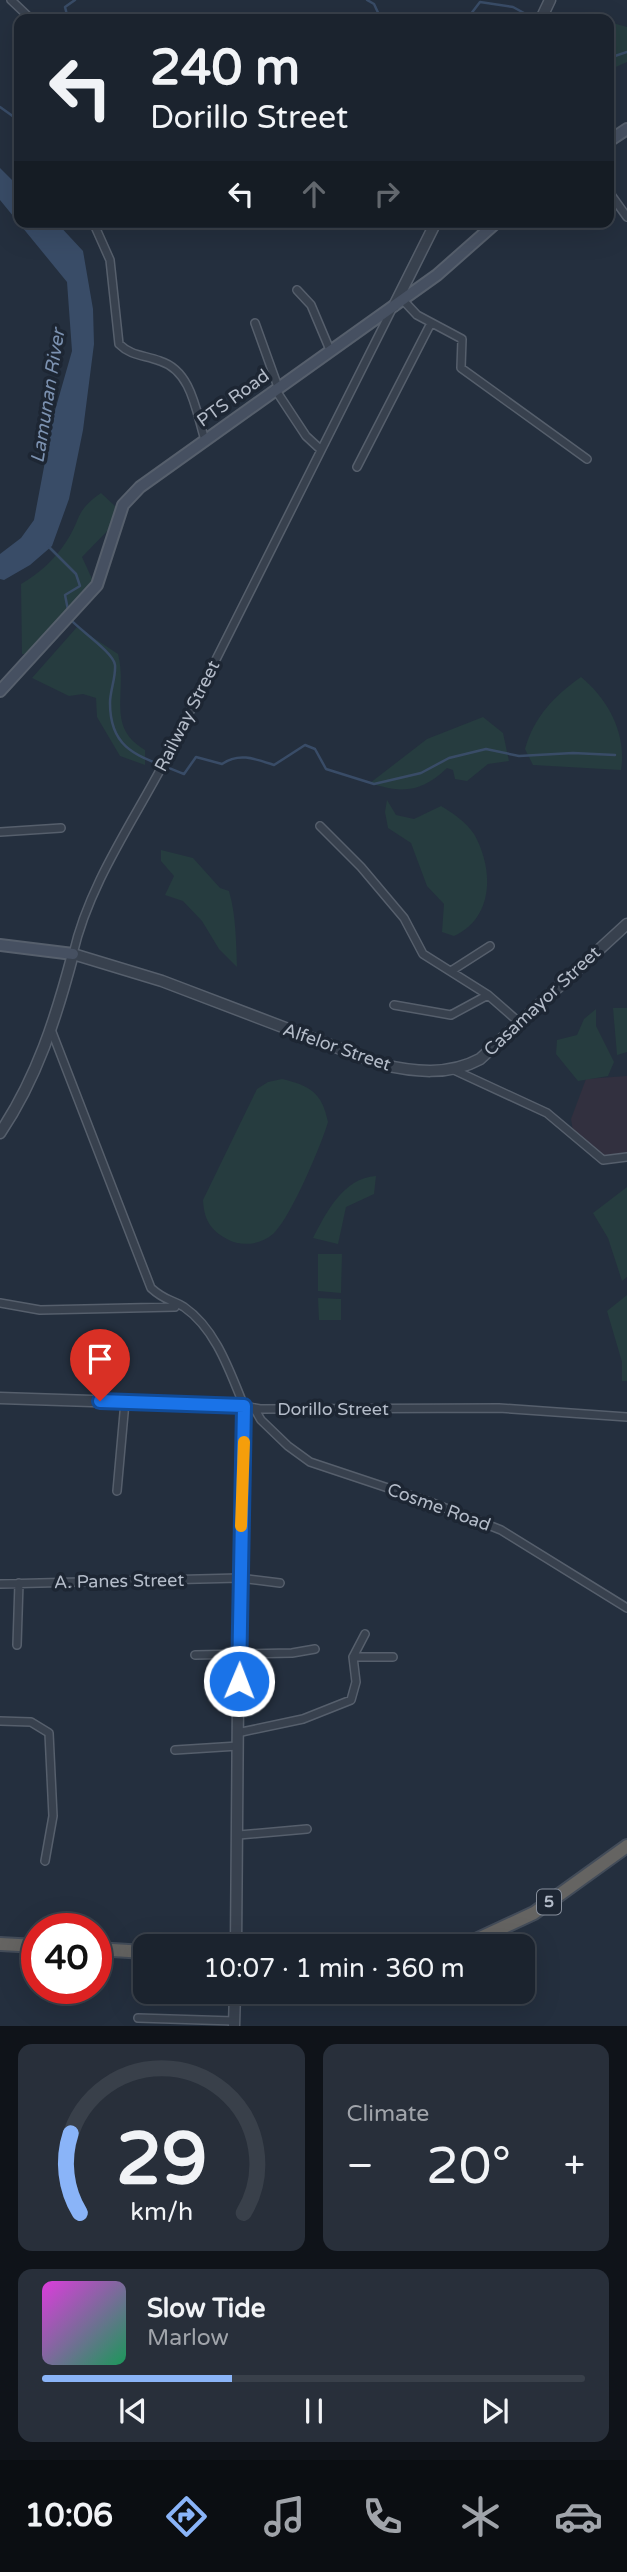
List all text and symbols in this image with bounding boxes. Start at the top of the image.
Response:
text: 240 m [150,39,300,98]
icon: left [35,42,126,133]
text: Dorillo Street [150,99,348,137]
icon: left [222,175,260,213]
icon: ahead [295,175,333,213]
icon: right [368,175,406,213]
water label: Lamunan River [27,325,70,465]
street label: PTS Road [193,364,273,432]
street label: Railway Street [150,657,225,775]
street label: Casamayor Street [479,941,605,1061]
street label: Alfelor Street [280,1018,394,1076]
pin [70,1329,130,1401]
icon: arrive [81,1340,119,1378]
street label: Dorillo Street [277,1398,389,1420]
street label: Cosme Road [384,1478,494,1536]
street label: A. Panes Street [54,1569,185,1593]
position arrow [202,1644,276,1718]
road number: 5 [537,1890,561,1914]
speed limit sign: 40 [21,1913,112,2004]
text: 10:07 · 1 min · 360 m [203,1953,465,1984]
text: Climate [347,2100,429,2128]
text: 29 [116,2117,207,2205]
text: 20° [426,2135,511,2198]
text: − [347,2143,374,2189]
text: + [564,2143,585,2189]
text: km/h [130,2197,193,2227]
text: Slow Tide [147,2293,265,2324]
text: Marlow [147,2324,229,2352]
icon: previous [114,2392,152,2430]
icon: pause [295,2392,333,2430]
icon: next [476,2392,514,2430]
icon: directions [162,2492,211,2541]
icon: music [260,2492,309,2541]
icon: phone [358,2492,407,2541]
icon: climate [456,2492,505,2541]
icon: car [554,2492,603,2541]
text: 10:06 [24,2497,113,2535]

